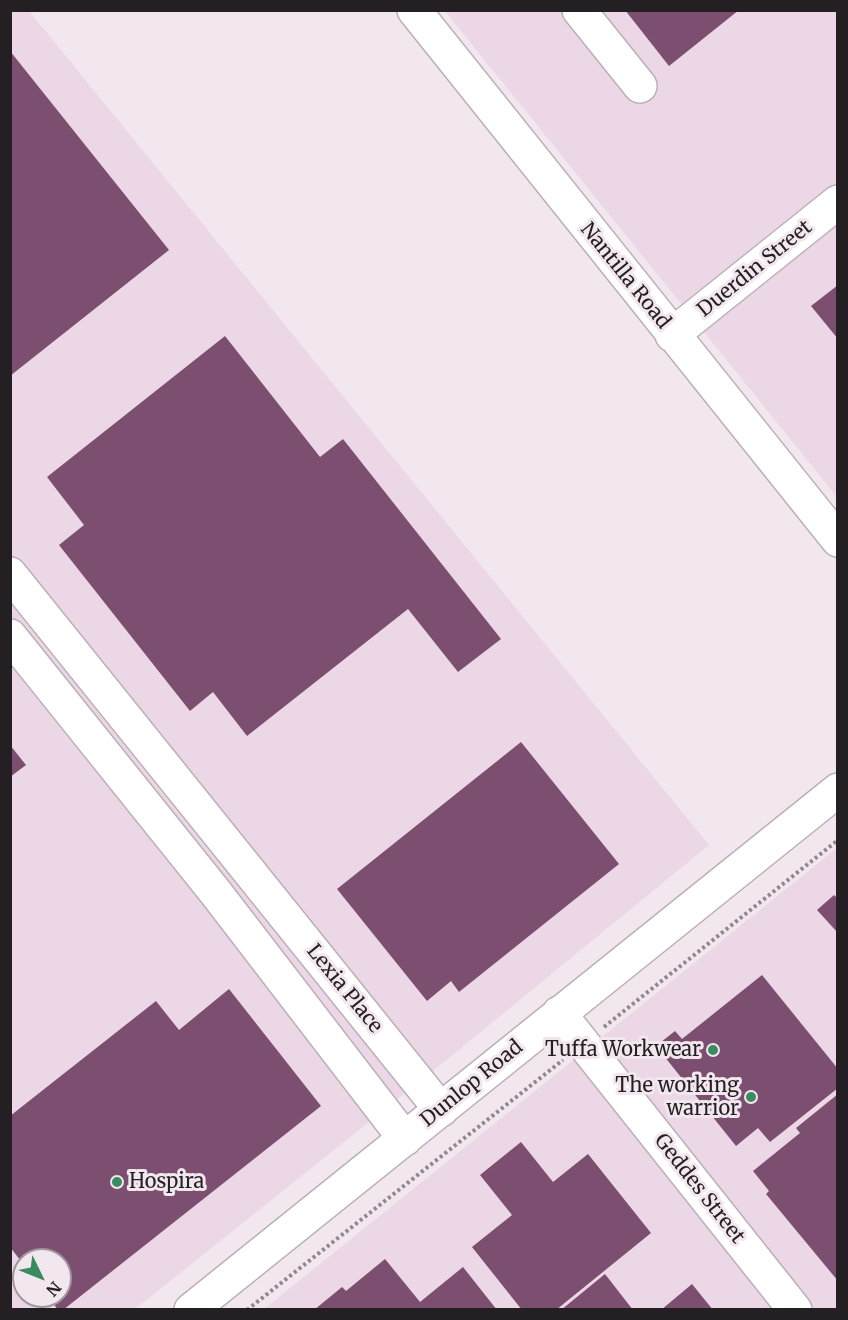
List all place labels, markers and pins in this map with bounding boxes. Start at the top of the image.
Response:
place label: Tuffa Workwear [545,1038,701,1062]
marker: Tuffa Workwear [706,1043,720,1057]
place label: The working warrior [615,1074,739,1121]
marker: The working warrior [744,1090,758,1104]
place label: Hospira [129,1170,204,1194]
marker: Hospira [110,1175,124,1189]

